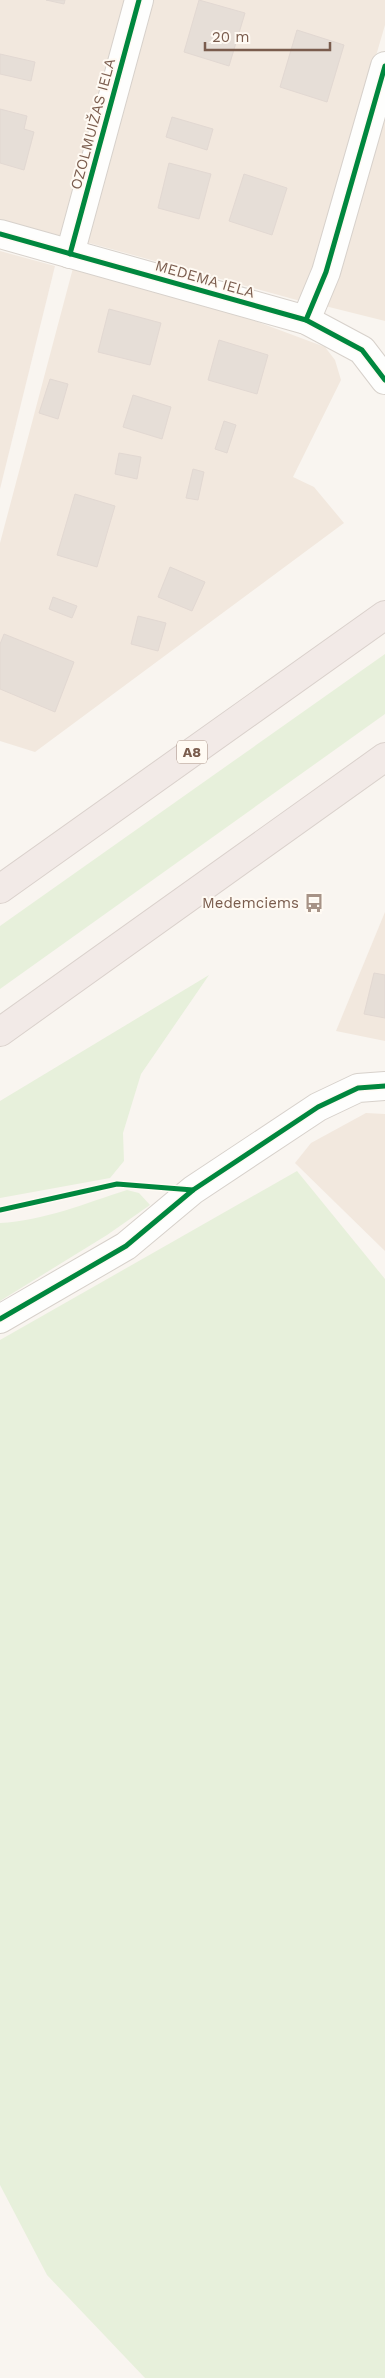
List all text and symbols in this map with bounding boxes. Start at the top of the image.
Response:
scale bar [205,20,330,52]
text: 20 m [212,28,250,46]
street label: OZOLMUIŽAS IELA [67,56,119,192]
street label: MEDEMA IELA [153,256,257,302]
road number: A8 [177,740,207,764]
bus stop icon: Medemciems [303,892,325,914]
place label: Medemciems [202,894,299,912]

